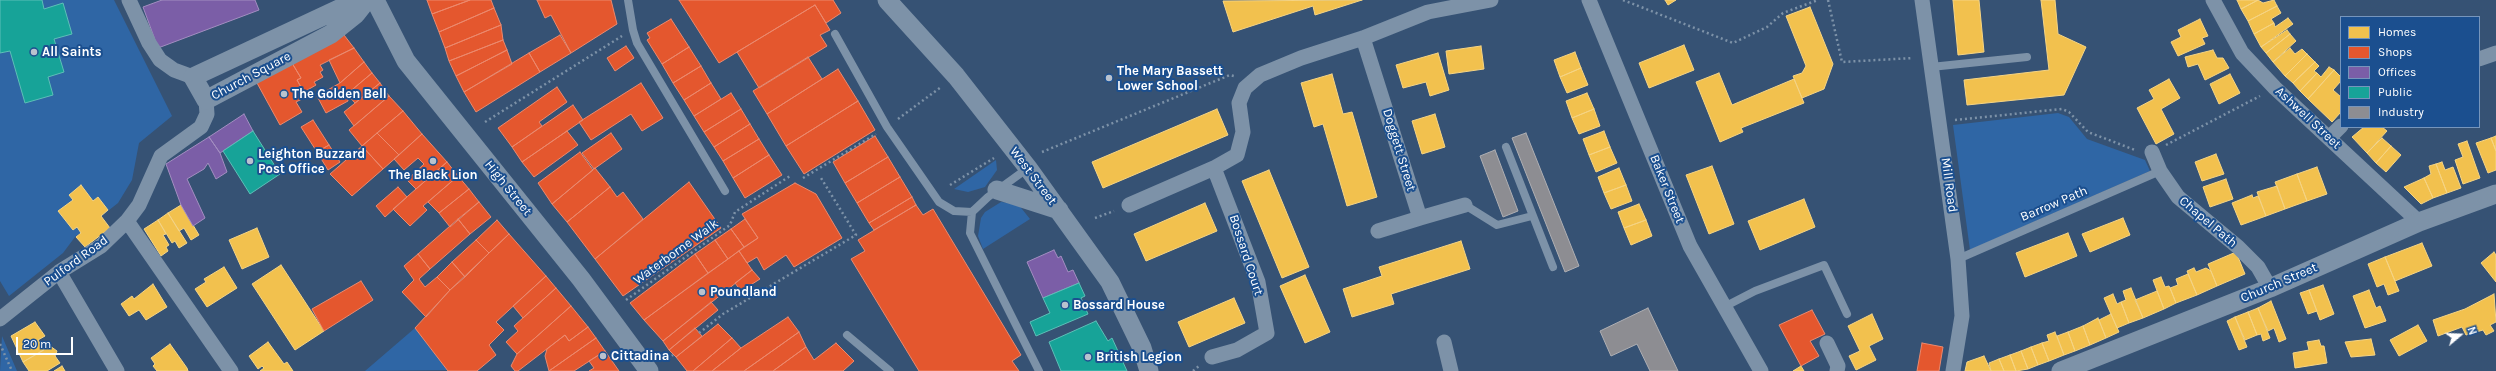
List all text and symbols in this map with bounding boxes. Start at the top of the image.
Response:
legend [2340,16,2480,128]
text: Homes [2378,25,2416,39]
place label: All Saints [42,44,102,60]
text: Shops [2378,45,2412,59]
marker: All Saints [29,47,39,57]
street label: Church Square [209,48,293,104]
place label: The Mary Bassett Lower School [1117,63,1223,94]
text: Offices [2378,65,2416,79]
marker: The Mary Bassett Lower School [1104,73,1114,83]
street label: Ashwell Street [2272,84,2344,152]
text: Public [2378,85,2412,99]
place label: The Golden Bell [292,86,387,102]
marker: The Golden Bell [279,89,289,99]
text: Industry [2378,105,2424,119]
street label: Doggett Street [1379,107,1419,193]
street label: West Street [1006,144,1060,208]
place label: Leighton Buzzard Post Office [258,146,365,177]
street label: Baker Street [1646,152,1688,226]
marker: Leighton Buzzard Post Office [245,156,255,166]
marker: The Black Lion [428,156,438,166]
street label: High Street [481,157,535,219]
street label: Mill Road [1937,157,1961,213]
place label: The Black Lion [388,167,478,183]
street label: Barrow Path [2018,183,2090,225]
street label: Chapel Path [2176,193,2240,251]
street label: Bossard Court [1226,213,1266,297]
street label: Waterborne Walk [631,216,721,288]
street label: Pulford Road [41,232,111,290]
street label: Church Street [2238,260,2320,306]
place label: Poundland [710,284,777,300]
marker: Poundland [697,287,707,297]
place label: Bossard House [1073,297,1165,313]
marker: Bossard House [1060,300,1070,310]
north arrow [2440,315,2480,355]
text: N [2464,325,2479,337]
scale bar [18,329,75,355]
text: 20 m [23,337,51,351]
place label: Cittadina [611,348,669,364]
place label: British Legion [1096,349,1182,365]
marker: Cittadina [598,351,608,361]
marker: British Legion [1083,352,1093,362]

